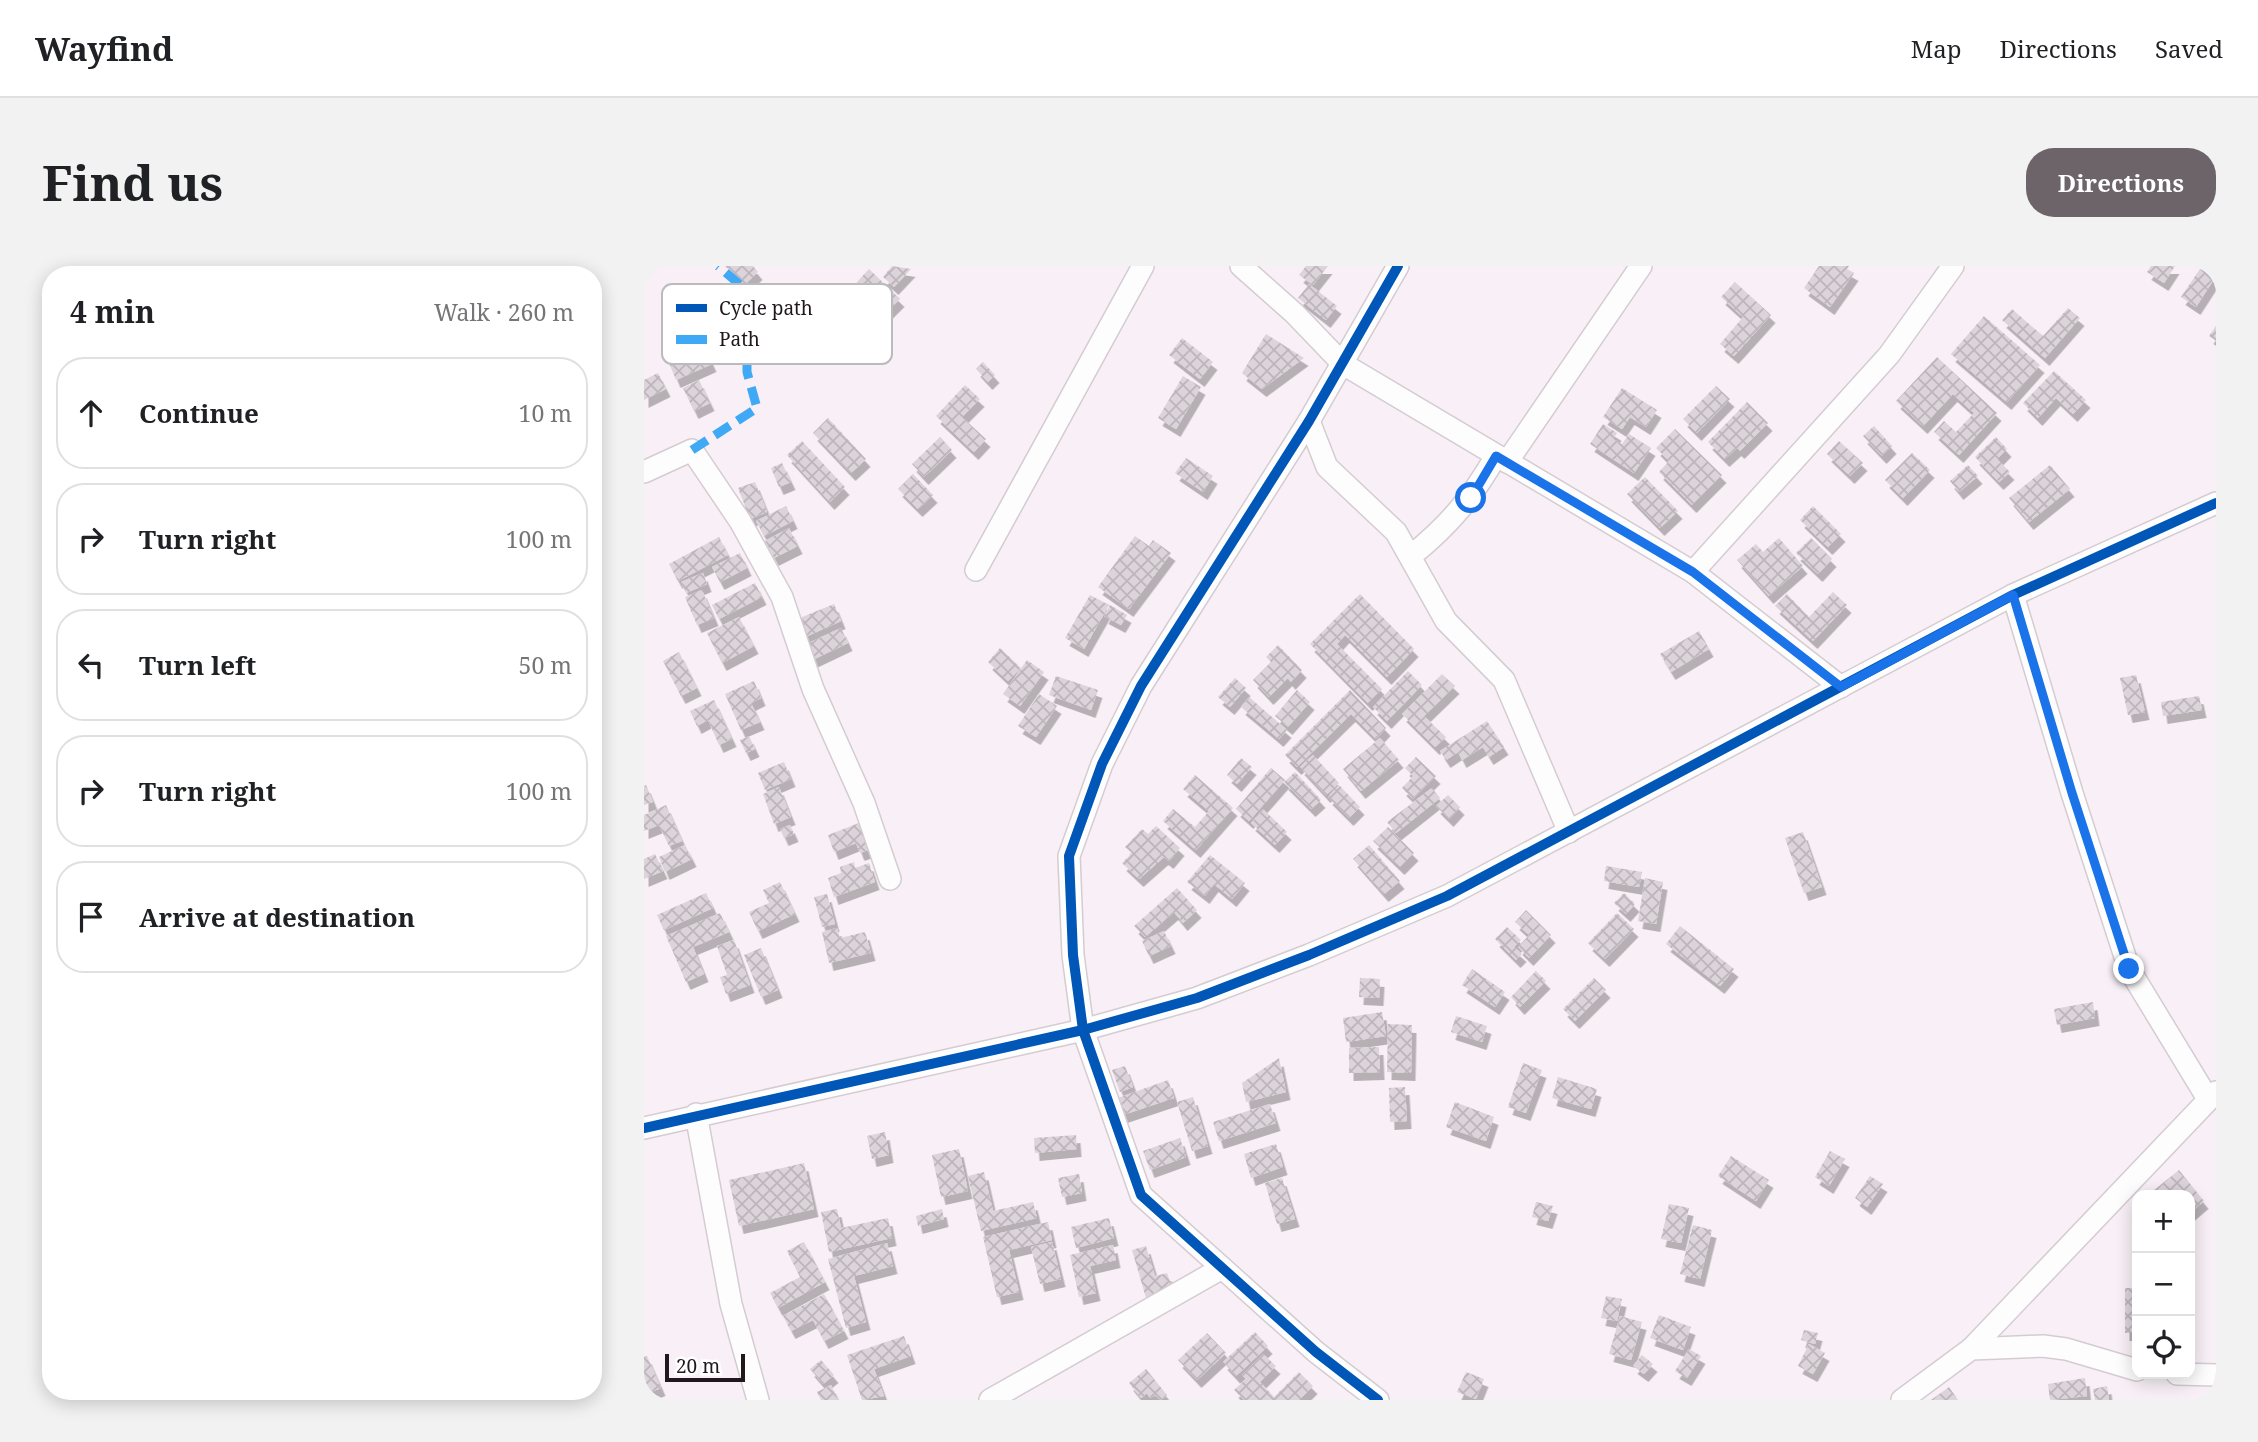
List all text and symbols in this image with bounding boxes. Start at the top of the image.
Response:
text: Wayfind [35,26,174,71]
text: Map [1911,32,1962,65]
text: Directions [2000,32,2117,65]
text: Saved [2155,32,2223,65]
button: Directions [2026,148,2216,217]
text: Find us [42,149,223,215]
legend [662,284,892,364]
text: 4 min [70,291,155,332]
text: Cycle path [719,295,813,321]
text: Walk · 260 m [434,296,574,328]
text: Path [719,326,760,352]
icon: ahead [72,394,110,432]
text: Continue [139,395,259,431]
text: 10 m [519,397,572,429]
route start [1455,482,1486,513]
icon: right [72,520,110,558]
text: Turn right [139,521,276,557]
text: 100 m [506,523,572,555]
icon: left [72,646,110,684]
text: Turn left [139,647,256,683]
text: 50 m [519,649,572,681]
icon: right [72,772,110,810]
text: Turn right [139,773,276,809]
text: 100 m [506,775,572,807]
icon: arrive [72,898,110,936]
text: Arrive at destination [139,899,415,935]
route end [2113,953,2144,984]
map controls [2132,1190,2195,1379]
button: + [2132,1190,2195,1253]
button: − [2132,1253,2195,1316]
button: locate [2132,1316,2195,1379]
scale bar [665,1351,746,1383]
text: 20 m [676,1353,720,1379]

